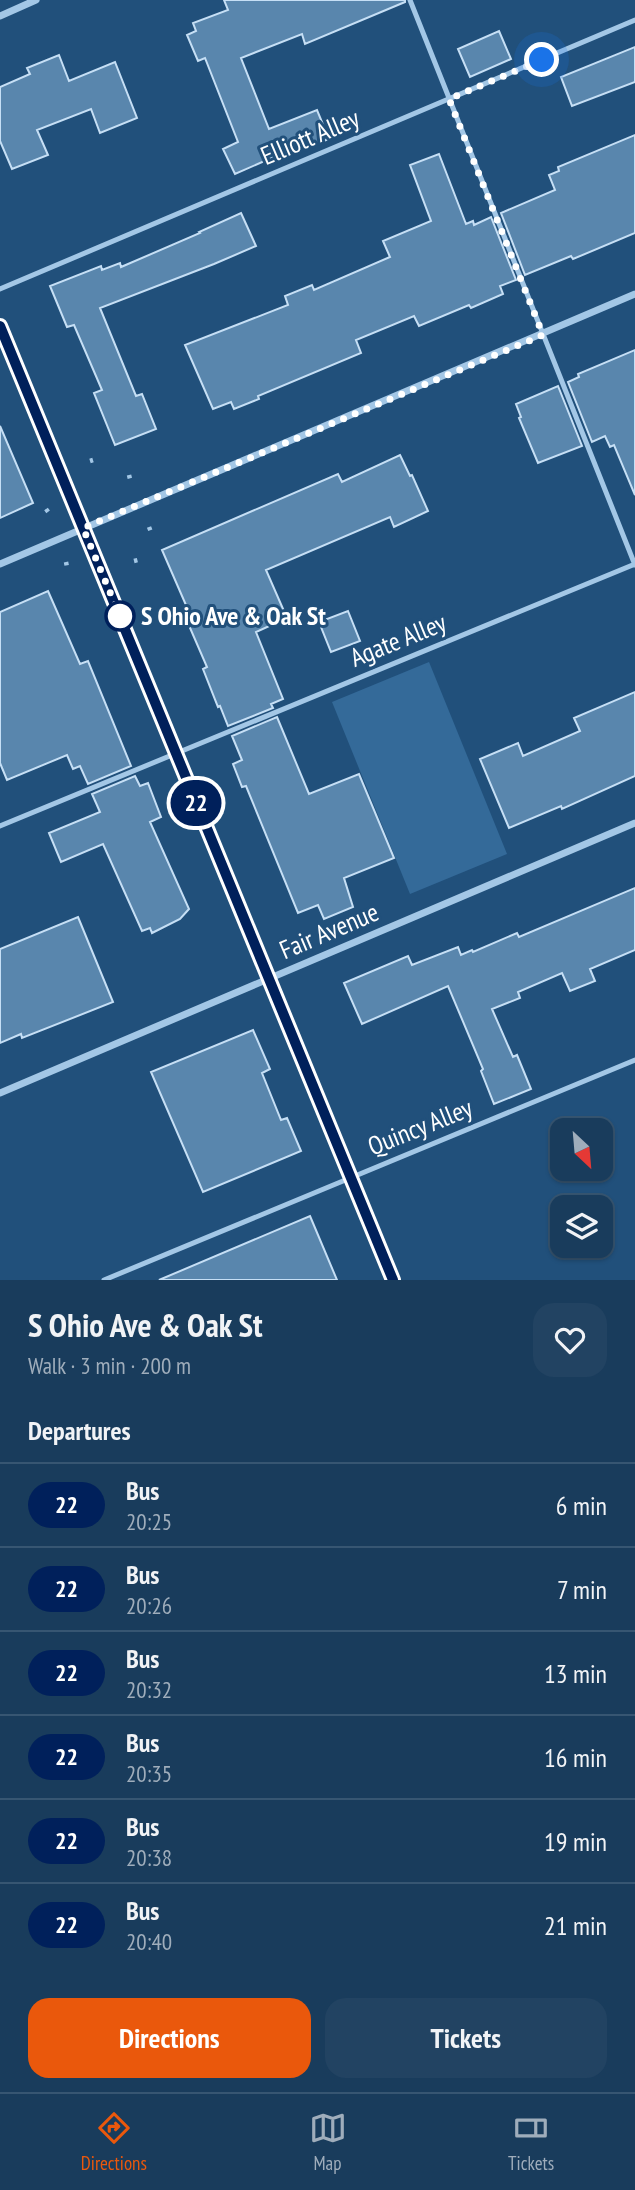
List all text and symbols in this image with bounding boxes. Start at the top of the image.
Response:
your location [524,42,559,77]
street label: Elliott Alley [256,101,364,172]
place label: S Ohio Ave & Oak St [141,599,326,632]
marker: S Ohio Ave & Oak St [105,601,135,631]
street label: Agate Alley [345,605,451,674]
line badge: 22 [164,780,228,826]
text: 22 [185,787,207,818]
street label: Fair Avenue [274,895,383,966]
street label: Quincy Alley [363,1091,477,1162]
north arrow [550,1118,612,1181]
map controls [550,1118,613,1258]
button: layers [550,1195,613,1258]
text: S Ohio Ave & Oak St [28,1303,263,1346]
button: heart [533,1303,607,1377]
text: Walk · 3 min · 200 m [28,1351,191,1380]
text: Departures [28,1414,131,1447]
text: Bus [126,1474,159,1507]
text: 22 [55,1489,78,1520]
text: 6 min [556,1489,607,1522]
text: 20:25 [126,1507,172,1536]
text: Bus [126,1558,159,1591]
text: 22 [55,1573,78,1604]
text: 7 min [557,1573,607,1606]
text: 20:26 [126,1591,172,1620]
text: Bus [126,1642,159,1675]
text: 22 [55,1657,78,1688]
text: 13 min [544,1657,607,1690]
text: 20:32 [126,1675,172,1704]
text: Bus [126,1726,159,1759]
text: 22 [55,1741,78,1772]
text: 16 min [544,1741,607,1774]
text: 20:35 [126,1759,172,1788]
text: Bus [126,1810,159,1843]
text: 22 [55,1825,78,1856]
text: 19 min [544,1825,607,1858]
text: 20:38 [126,1843,172,1872]
text: Bus [126,1894,159,1927]
text: 22 [55,1909,78,1940]
text: 21 min [544,1909,607,1942]
text: 20:40 [126,1927,172,1956]
button: Directions [28,1998,311,2078]
button: Tickets [325,1998,607,2078]
tab: Directions [81,2109,147,2175]
tab: Map [309,2109,347,2175]
tab: Tickets [508,2109,554,2175]

